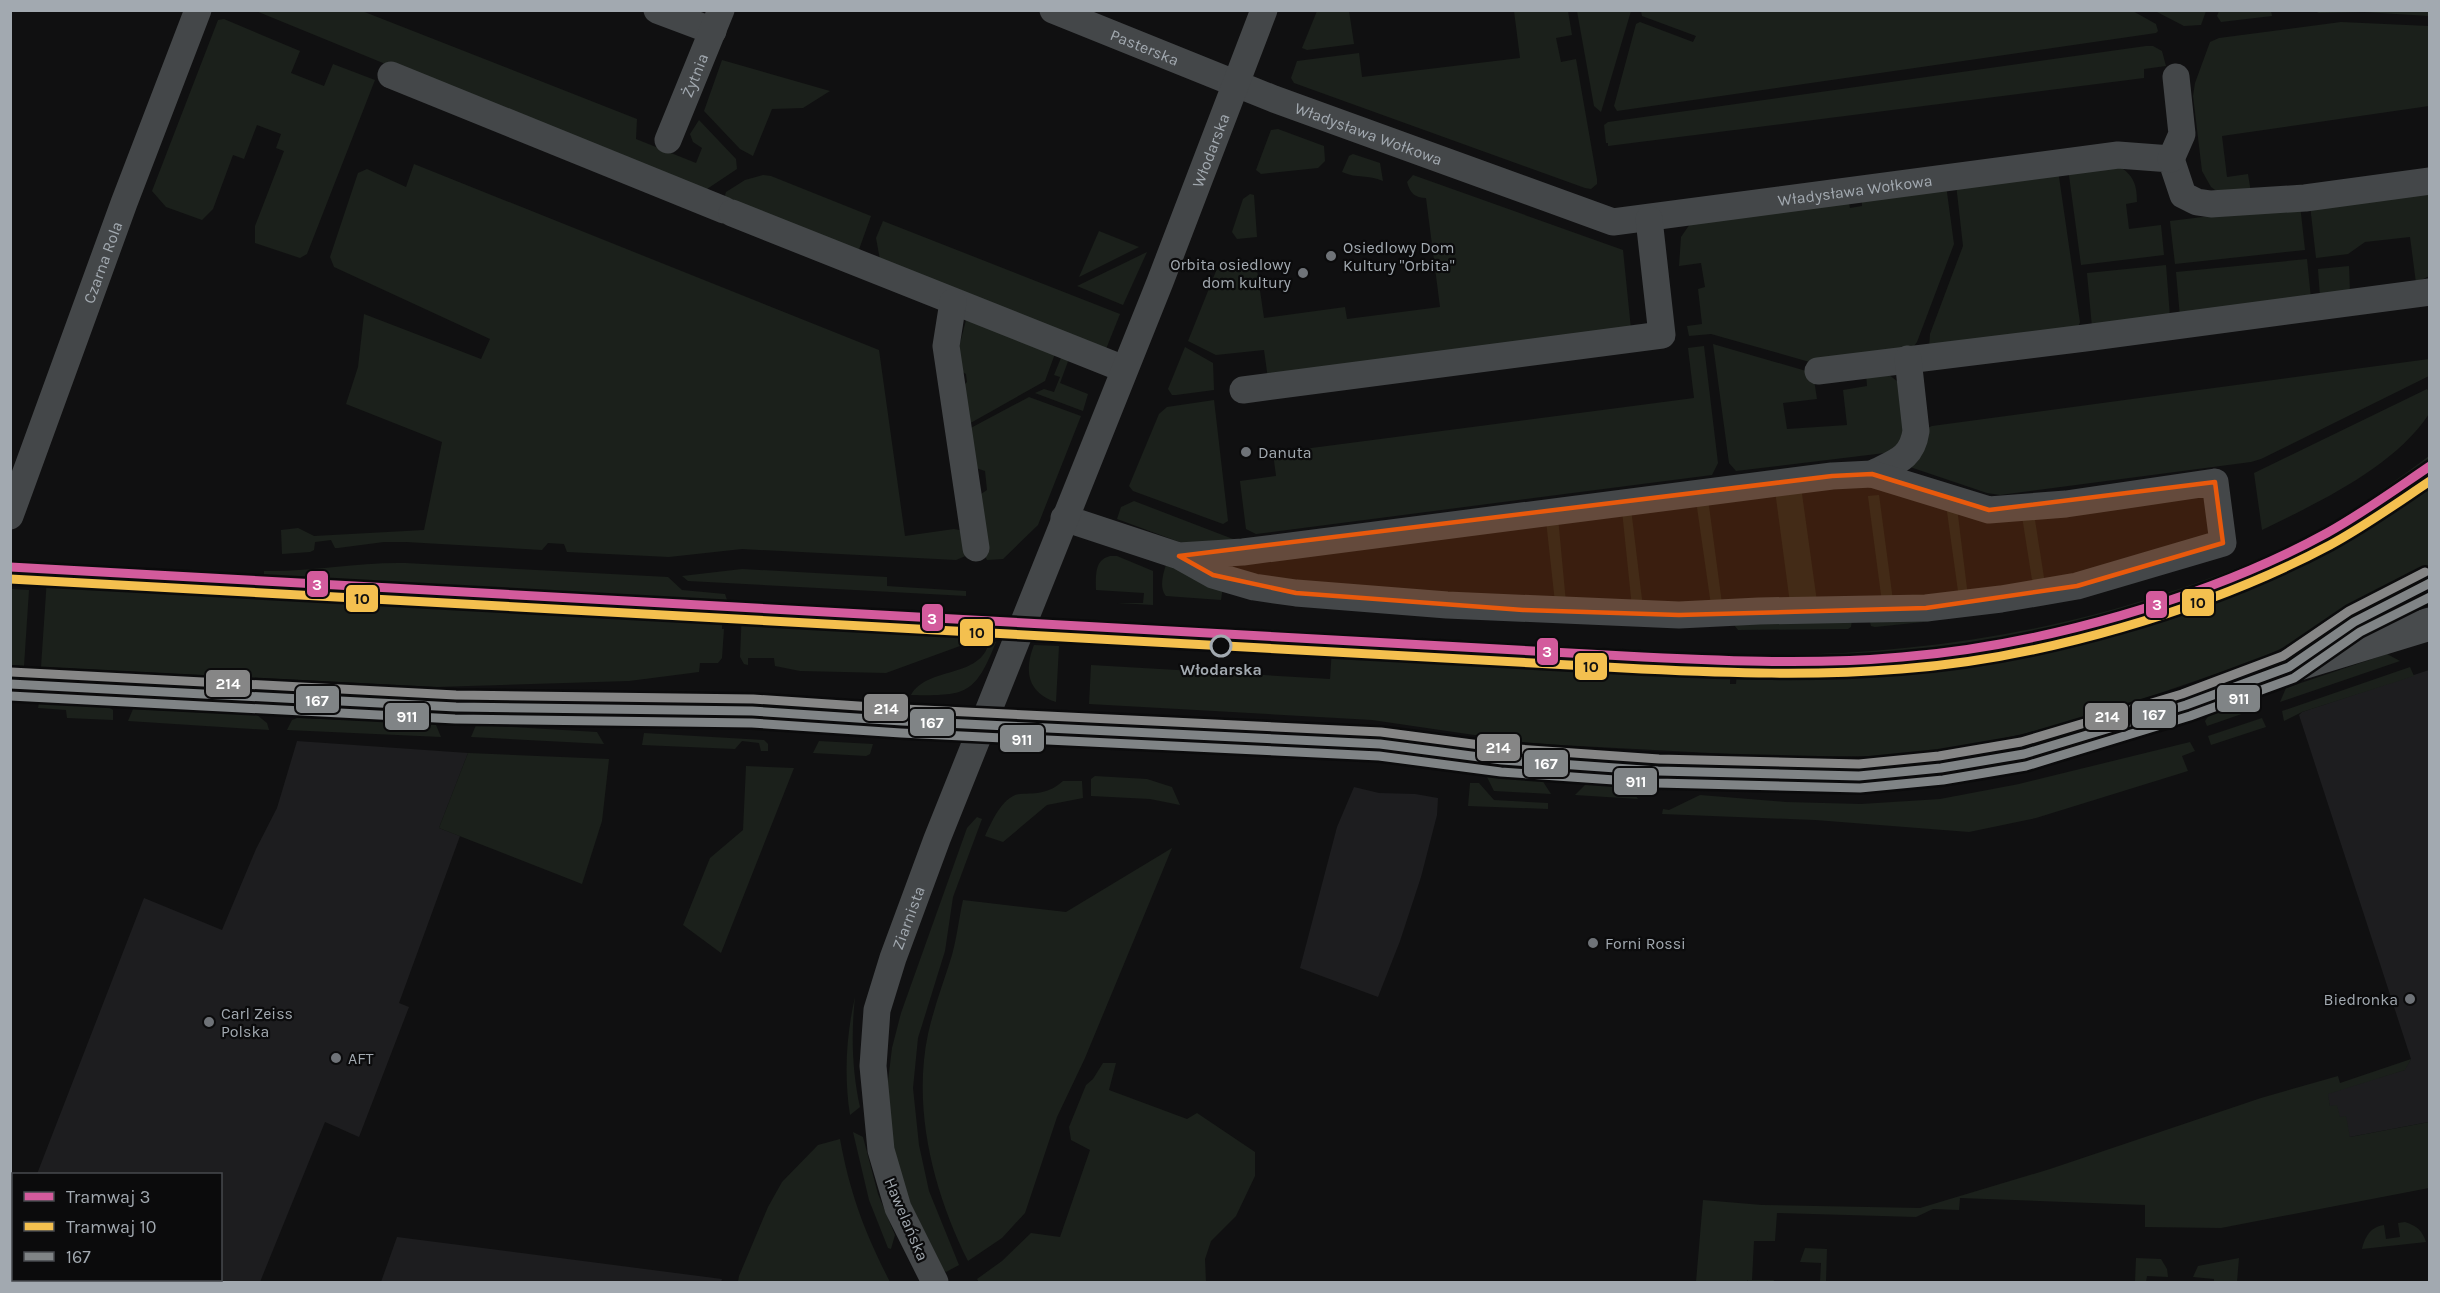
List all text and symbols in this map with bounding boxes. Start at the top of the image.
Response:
street label: Pasterska [1108,25,1182,70]
street label: Żytnia [677,50,712,100]
street label: Władysława Wołkowa [1292,98,1445,169]
street label: Włodarska [1188,111,1234,190]
street label: Władysława Wołkowa [1777,171,1933,210]
street label: Czarna Rola [79,219,127,306]
place label: Osiedlowy Dom Kultury "Orbita" [1343,238,1455,275]
marker: Osiedlowy Dom Kultury "Orbita" [1324,249,1338,263]
place label: Orbita osiedlowy dom kultury [1170,255,1292,292]
marker: Orbita osiedlowy dom kultury [1296,266,1310,280]
place label: Danuta [1258,443,1312,462]
marker: Danuta [1239,445,1253,459]
line badge: 3 [306,570,329,598]
text: 3 [312,575,322,594]
line badge: 10 [345,584,379,613]
line badge: 10 [2181,588,2215,617]
text: 10 [354,589,370,608]
line badge: 3 [2145,590,2168,619]
text: 10 [2190,593,2206,612]
text: 3 [2152,595,2162,614]
line badge: 3 [921,603,944,632]
text: 3 [927,609,937,628]
line badge: 10 [959,618,994,647]
text: 10 [969,623,985,642]
marker: Włodarska [1210,635,1232,657]
line badge: 3 [1536,637,1559,666]
text: 3 [1542,642,1552,661]
line badge: 10 [1574,652,1608,681]
text: 10 [1583,657,1599,676]
place label: Włodarska [1180,660,1262,679]
line badge: 214 [205,669,251,698]
text: 214 [216,674,241,693]
line badge: 911 [2216,684,2261,713]
line badge: 167 [295,685,340,714]
text: 911 [2228,689,2250,708]
text: 167 [305,691,329,710]
line badge: 214 [863,693,909,722]
text: 214 [874,699,899,718]
line badge: 167 [2131,700,2177,729]
line badge: 911 [384,702,430,731]
line badge: 214 [2084,702,2129,731]
text: 167 [2142,705,2166,724]
text: 911 [396,707,418,726]
text: 214 [2095,707,2120,726]
line badge: 167 [909,708,955,737]
text: 167 [920,713,944,732]
line badge: 911 [999,724,1045,753]
text: 911 [1011,730,1033,749]
line badge: 214 [1476,733,1521,762]
text: 214 [1486,738,1511,757]
line badge: 167 [1523,749,1569,778]
text: 167 [1534,754,1558,773]
line badge: 911 [1613,767,1658,796]
text: 911 [1625,772,1647,791]
street label: Ziarnista [888,883,929,952]
place label: Forni Rossi [1605,934,1686,953]
marker: Forni Rossi [1586,936,1600,950]
place label: Biedronka [2324,990,2398,1009]
marker: Biedronka [2403,992,2417,1006]
place label: Carl Zeiss Polska [221,1004,293,1041]
marker: Carl Zeiss Polska [202,1015,216,1029]
place label: AFT [348,1049,374,1068]
marker: AFT [329,1051,343,1065]
legend [12,1173,222,1281]
street label: Hawelańska [881,1175,933,1264]
text: Tramwaj 3 [66,1186,150,1208]
text: Tramwaj 10 [66,1216,156,1238]
text: 167 [66,1246,91,1268]

